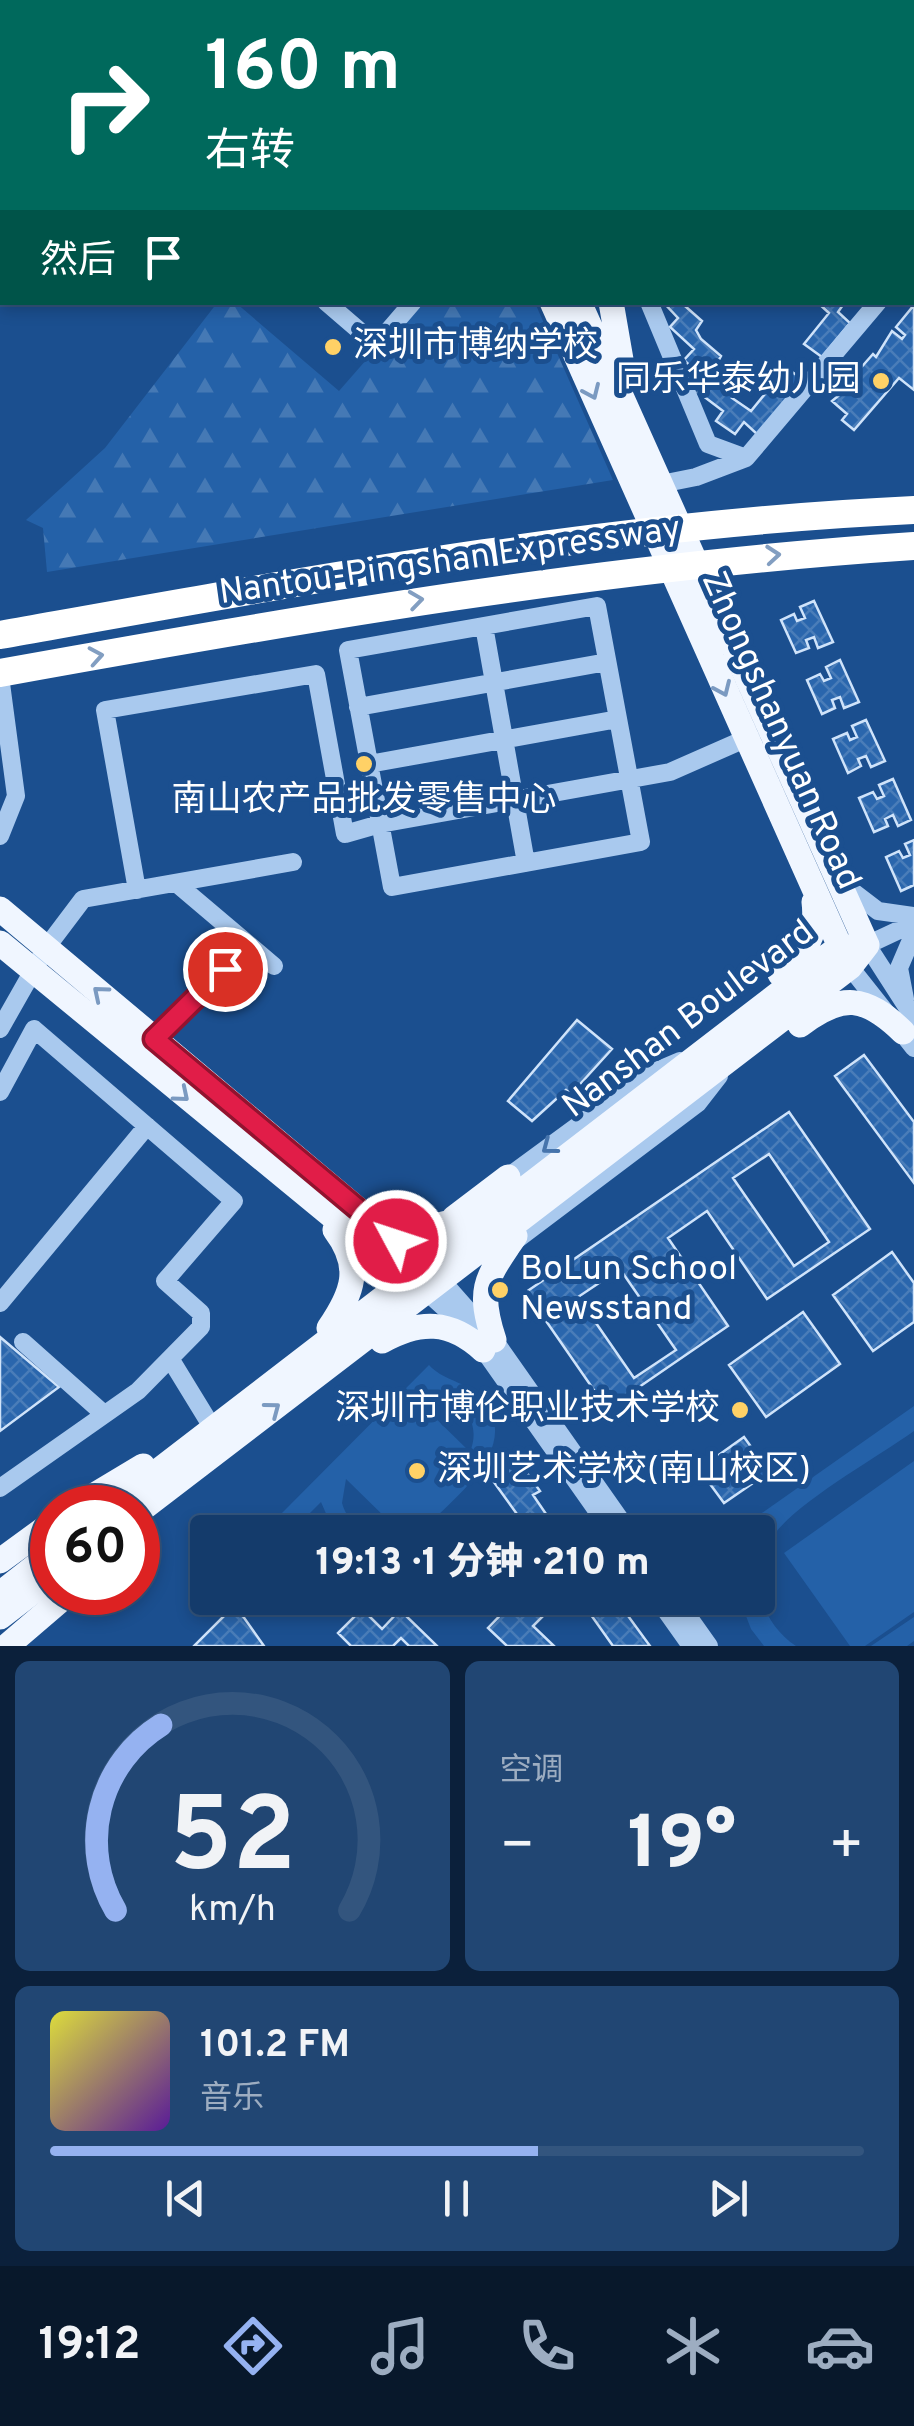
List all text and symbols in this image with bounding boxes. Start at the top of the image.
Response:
text: 160 m [205,26,401,115]
icon: right [40,40,170,170]
text: 右转 [205,125,295,182]
icon: arrive [136,230,191,285]
text: 然后 [40,238,116,287]
place label: 深圳市博纳学校 [353,325,598,369]
marker: 深圳市博纳学校 [322,336,344,358]
place label: 同乐华泰幼儿园 [616,359,861,403]
marker: 同乐华泰幼儿园 [870,370,892,392]
one-way arrow [580,382,600,400]
street label: Nantou-Pingshan Expressway [216,508,684,616]
one-way arrow [766,545,782,567]
street label: Zhongshanyuan Road [690,565,870,897]
one-way arrow [408,590,424,611]
one-way arrow [88,646,104,667]
one-way arrow [711,679,731,697]
marker: 南山农产品批发零售中心 [353,753,375,775]
place label: 南山农产品批发零售中心 [171,779,557,823]
street label: Nanshan Boulevard [554,911,824,1129]
pin [183,927,268,1012]
icon: arrive [198,942,253,997]
one-way arrow [93,987,111,1005]
one-way arrow [171,1083,189,1101]
one-way arrow [542,1135,560,1152]
position arrow [344,1189,448,1293]
place label: BoLun School Newsstand [520,1248,737,1332]
marker: BoLun School Newsstand [489,1279,511,1301]
place label: 深圳市博伦职业技术学校 [335,1388,720,1432]
marker: 深圳市博伦职业技术学校 [729,1399,751,1421]
one-way arrow [262,1404,280,1421]
place label: 深圳艺术学校(南山校区) [437,1449,811,1493]
marker: 深圳艺术学校(南山校区) [406,1460,428,1482]
speed limit sign: 60 [30,1485,160,1615]
text: 19:13 · 1 分钟 · 210 m [315,1540,650,1589]
text: 空调 [500,1752,564,1792]
text: 52 [169,1776,296,1908]
text: 19° [627,1800,736,1895]
text: − [500,1813,535,1883]
text: + [829,1813,864,1883]
text: km/h [189,1888,276,1934]
text: 101.2 FM [200,2022,350,2071]
text: 音乐 [200,2080,264,2120]
icon: previous [158,2171,213,2226]
icon: pause [429,2171,484,2226]
icon: next [701,2171,756,2226]
icon: directions [218,2311,288,2381]
icon: music [365,2311,435,2381]
icon: phone [512,2311,582,2381]
icon: climate [658,2311,728,2381]
icon: car [805,2311,875,2381]
text: 19:12 [38,2318,141,2375]

